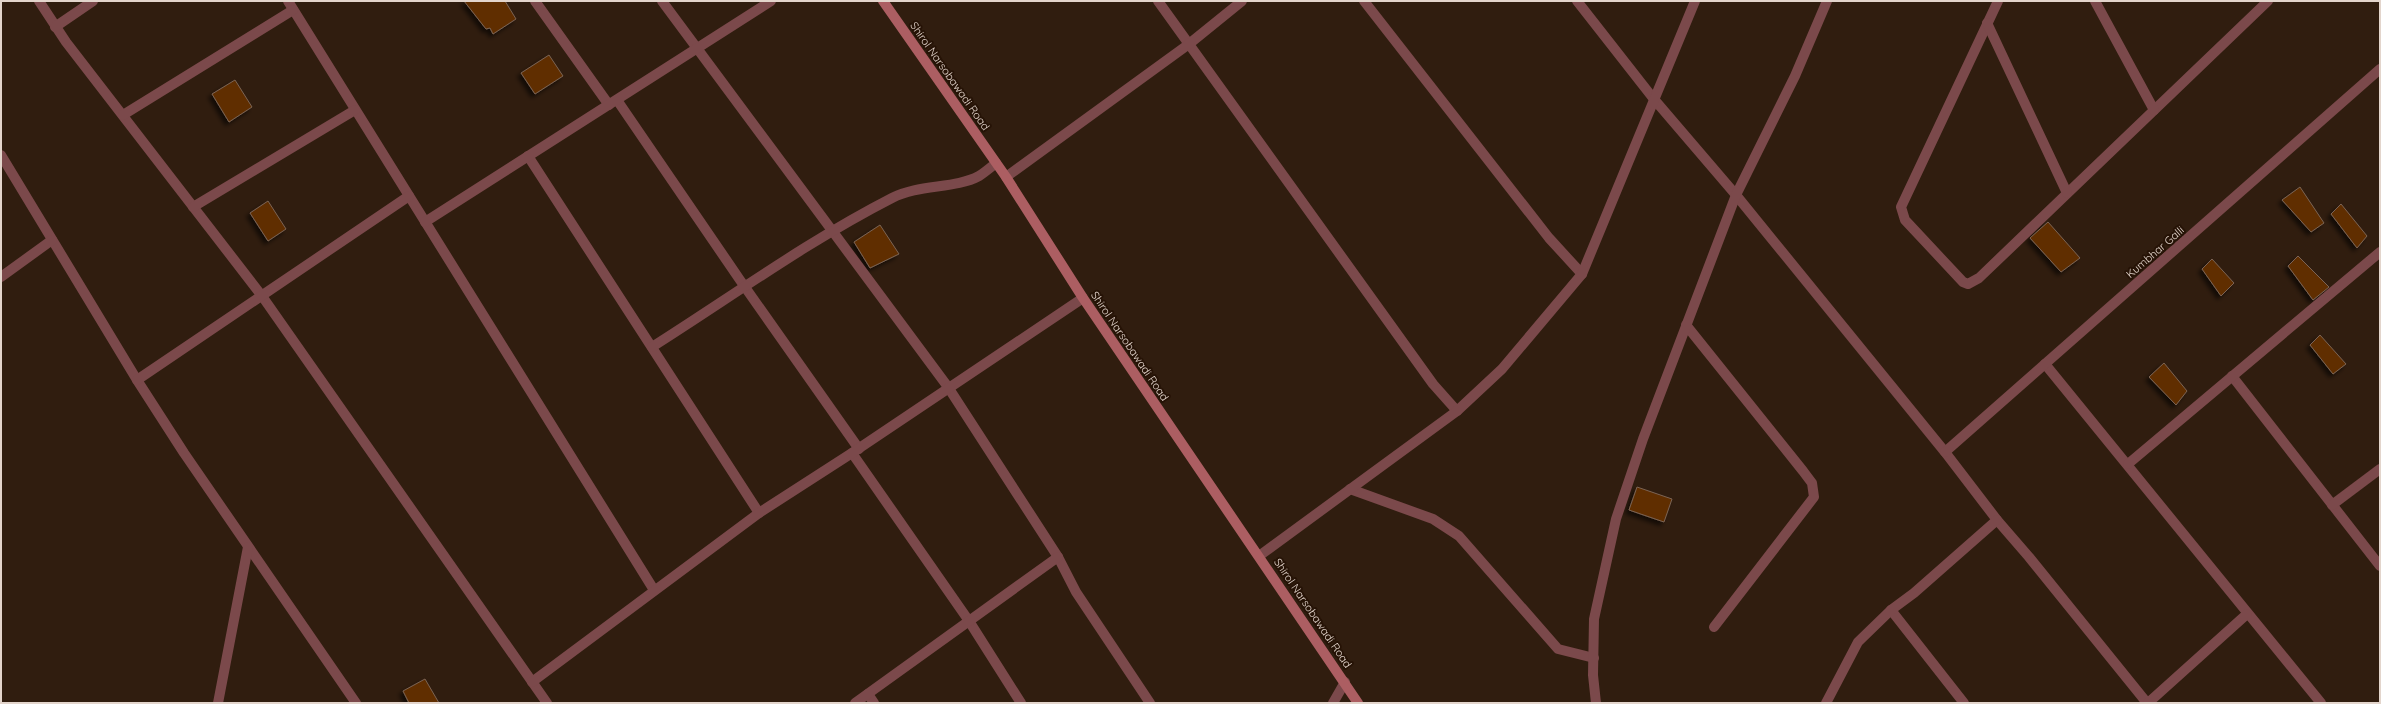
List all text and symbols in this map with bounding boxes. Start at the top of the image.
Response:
street label: Shirol Narsobawadi Road [907,19,993,133]
street label: Kumbhar Galli [2123,223,2187,281]
street label: Shirol Narsobawadi Road [1088,289,1172,403]
street label: Shirol Narsobawadi Road [1271,556,1355,670]

